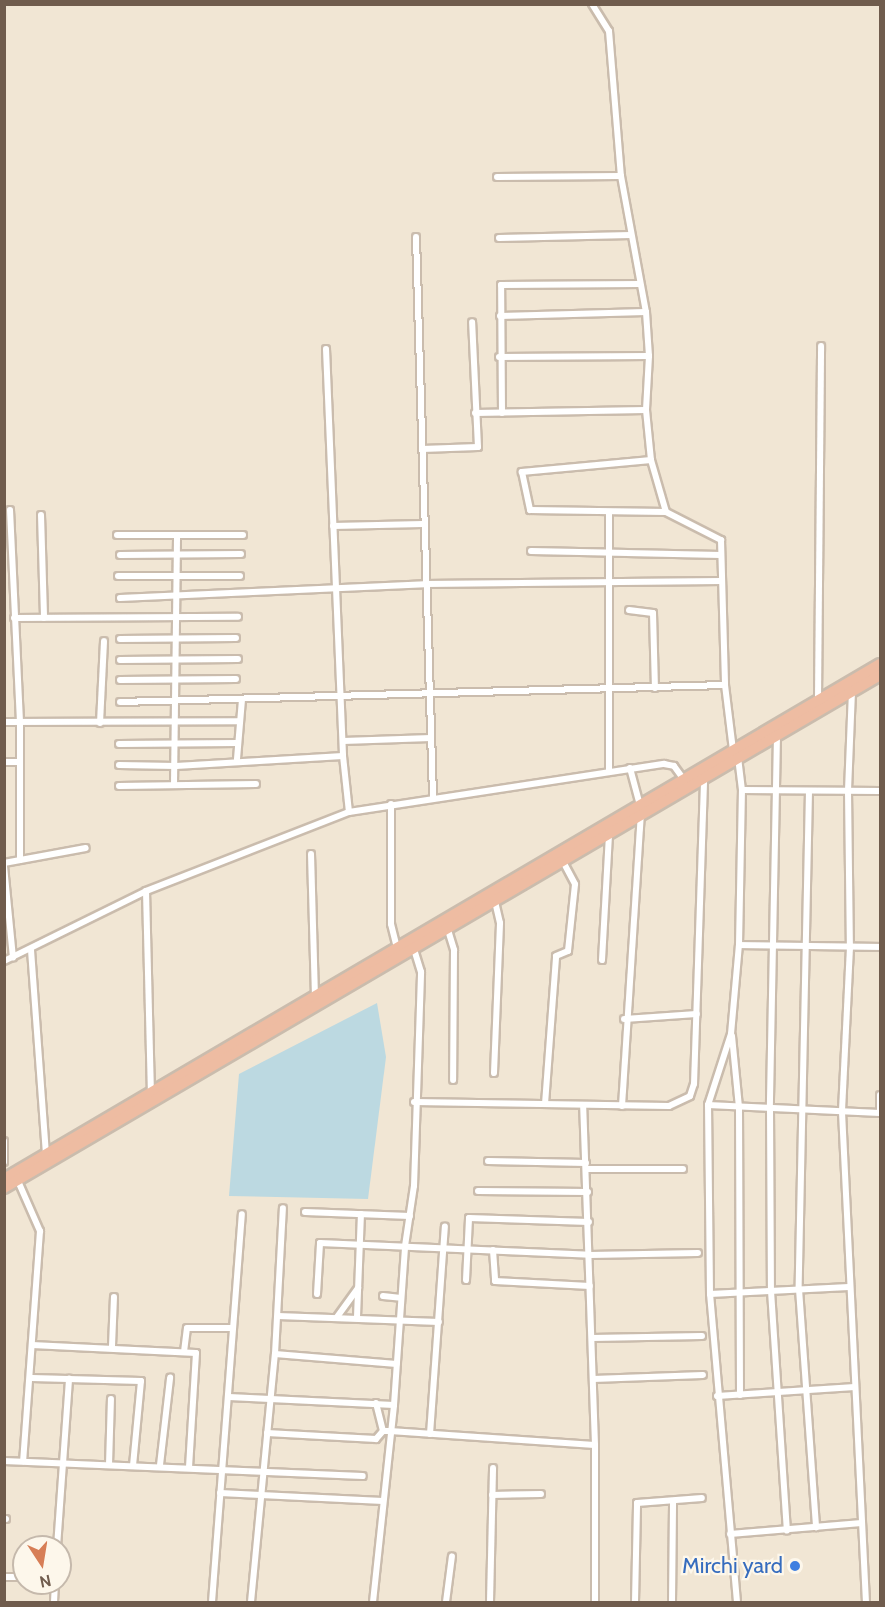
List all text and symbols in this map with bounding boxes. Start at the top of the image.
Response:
north arrow [12,1535,72,1595]
place label: Mirchi yard [682,1553,783,1579]
marker: Mirchi yard [788,1559,802,1573]
text: N [38,1571,53,1592]

